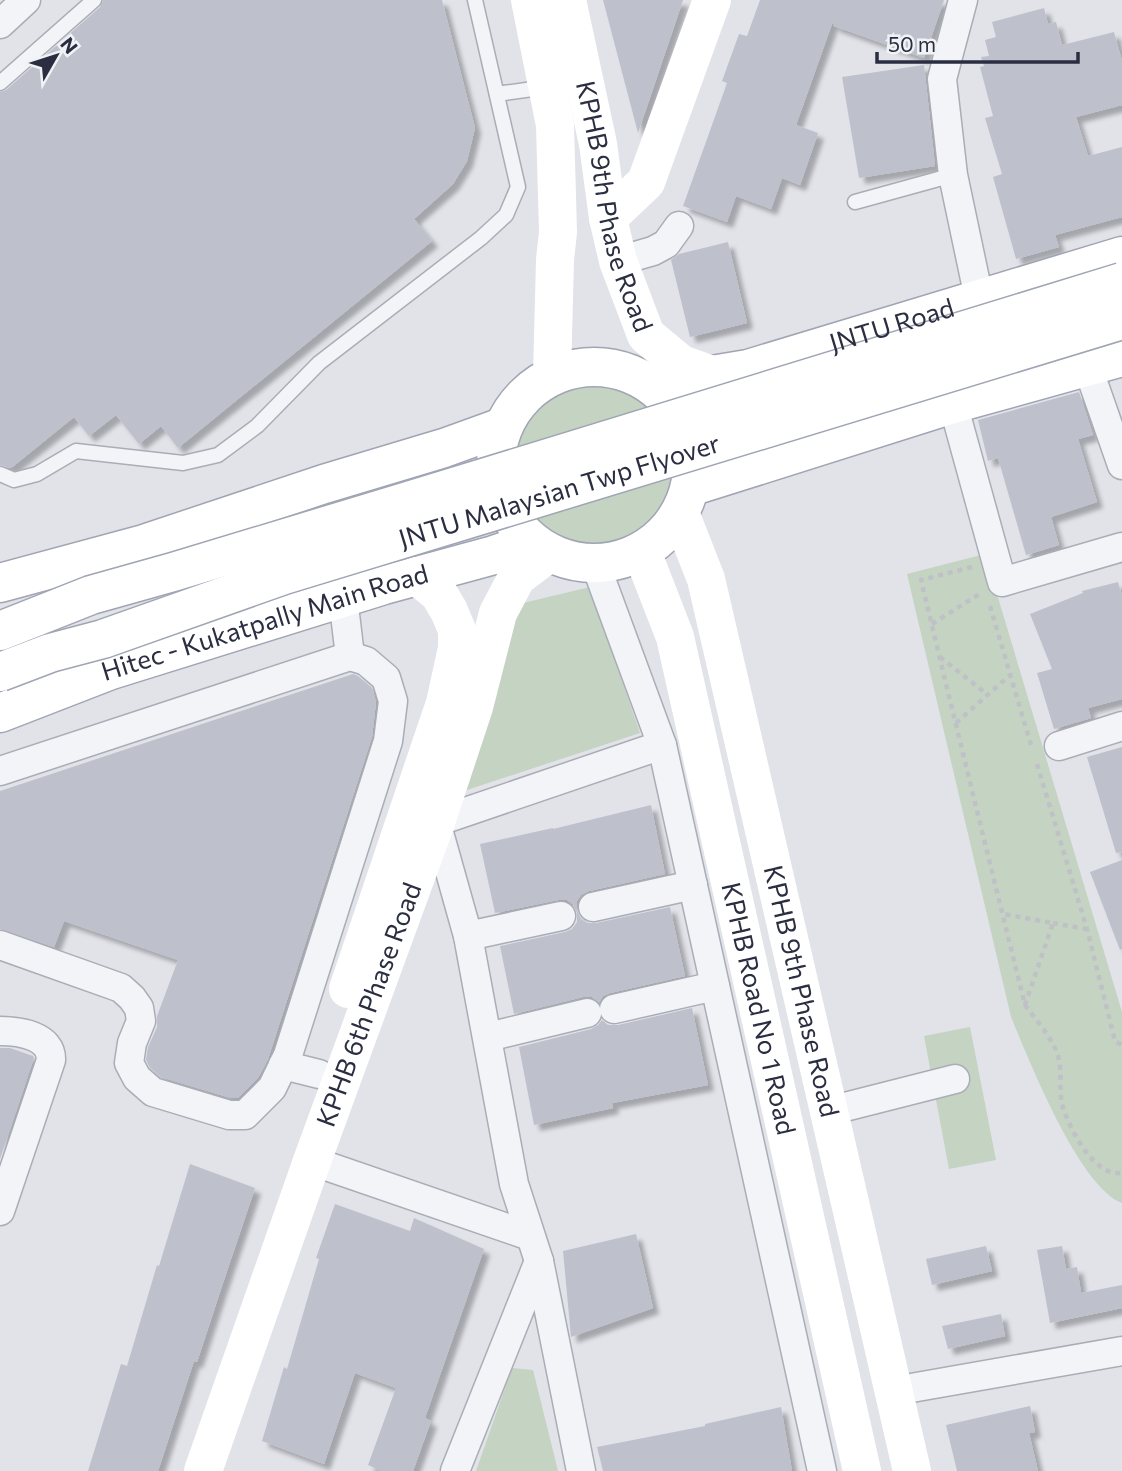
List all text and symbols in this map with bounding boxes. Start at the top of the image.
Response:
north arrow [21,21,91,91]
scale bar [877,21,1078,65]
text: 50 m [888,31,936,56]
text: N [56,32,83,58]
street label: KPHB 9th Phase Road [571,78,660,336]
street label: JNTU Road [825,291,957,358]
street label: JNTU Malaysian Twp Flyover [394,426,723,553]
street label: Hitec - Kukatpally Main Road [97,557,431,686]
street label: KPHB 9th Phase Road [759,862,847,1120]
street label: KPHB 6th Phase Road [309,878,427,1130]
street label: KPHB Road No 1 Road [716,879,803,1137]

